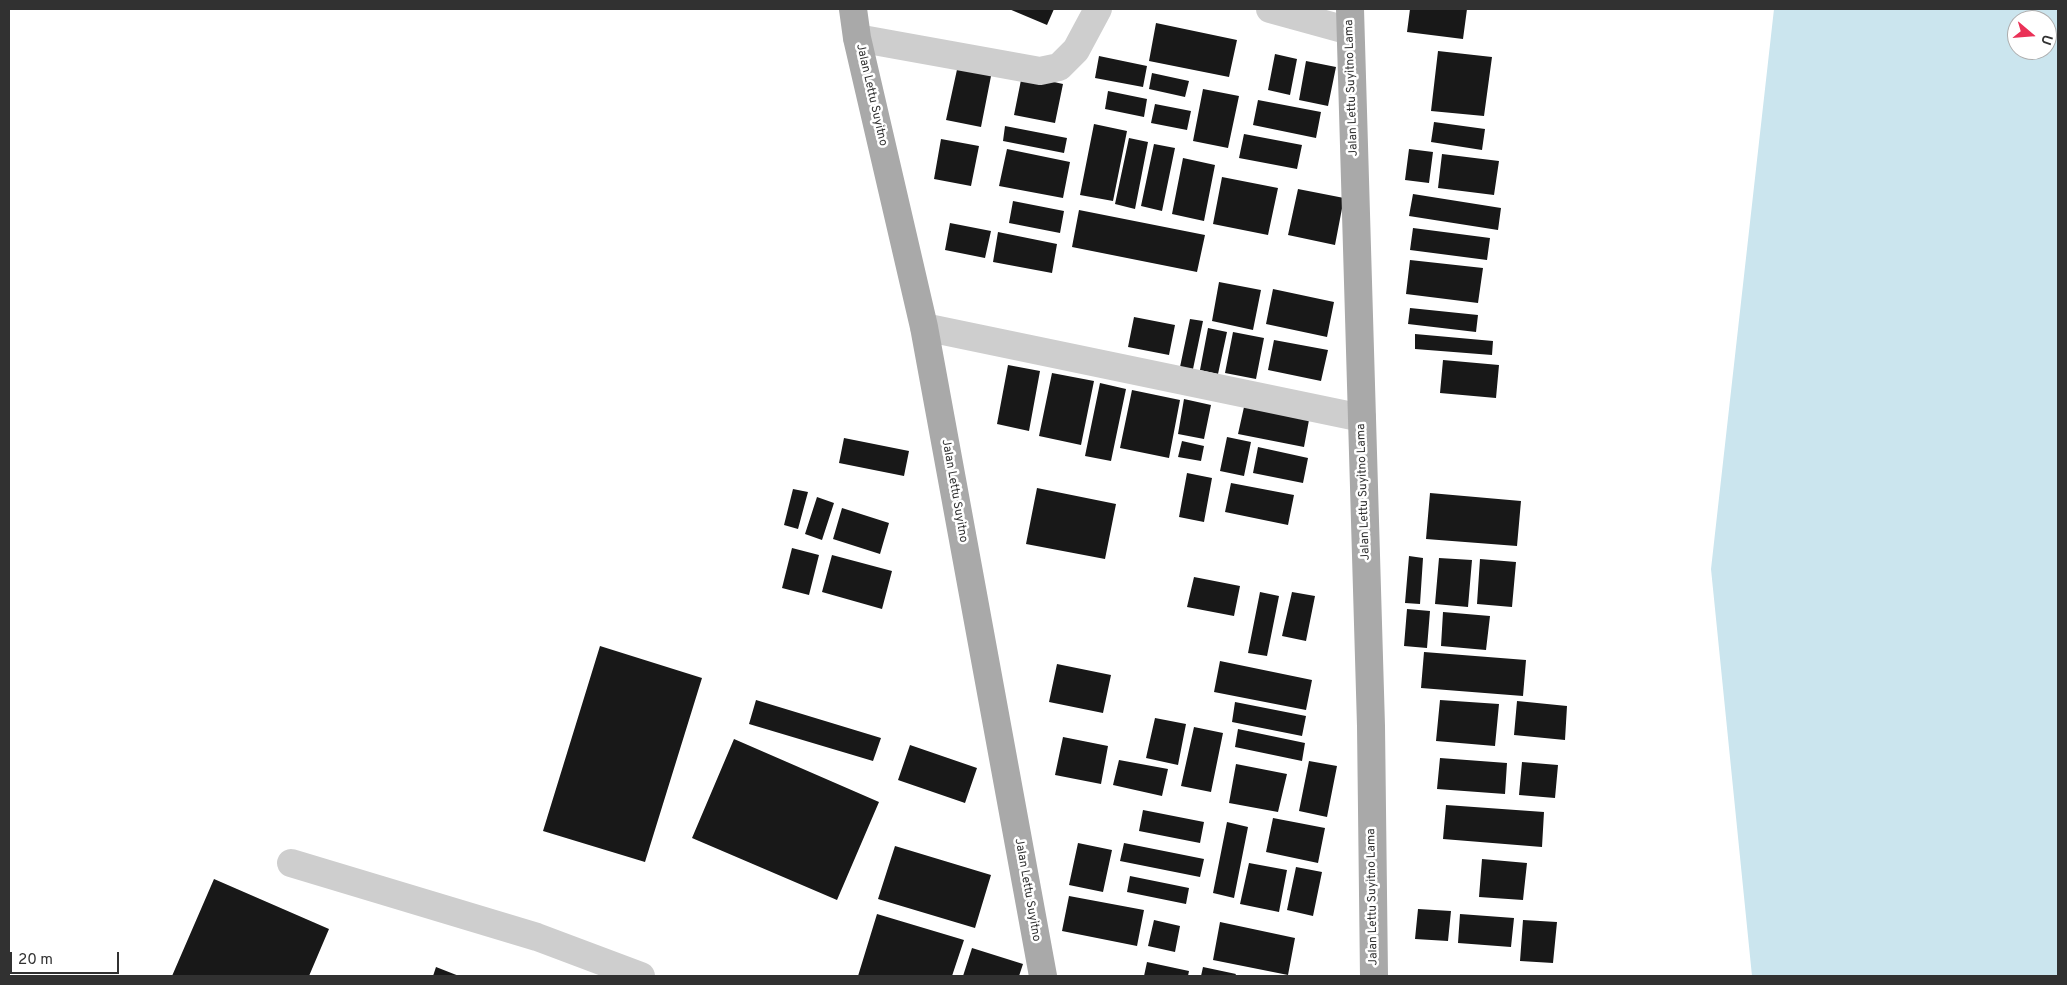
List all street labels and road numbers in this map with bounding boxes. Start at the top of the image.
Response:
street label: Jalan Lettu Suyitno Lama [1342,19,1362,157]
street label: Jalan Lettu Suyitno [852,43,890,147]
street label: Jalan Lettu Suyitno Lama [1354,423,1374,561]
street label: Jalan Lettu Suyitno [938,438,970,544]
street label: Jalan Lettu Suyitno Lama [1365,828,1381,966]
street label: Jalan Lettu Suyitno [1011,837,1043,943]

